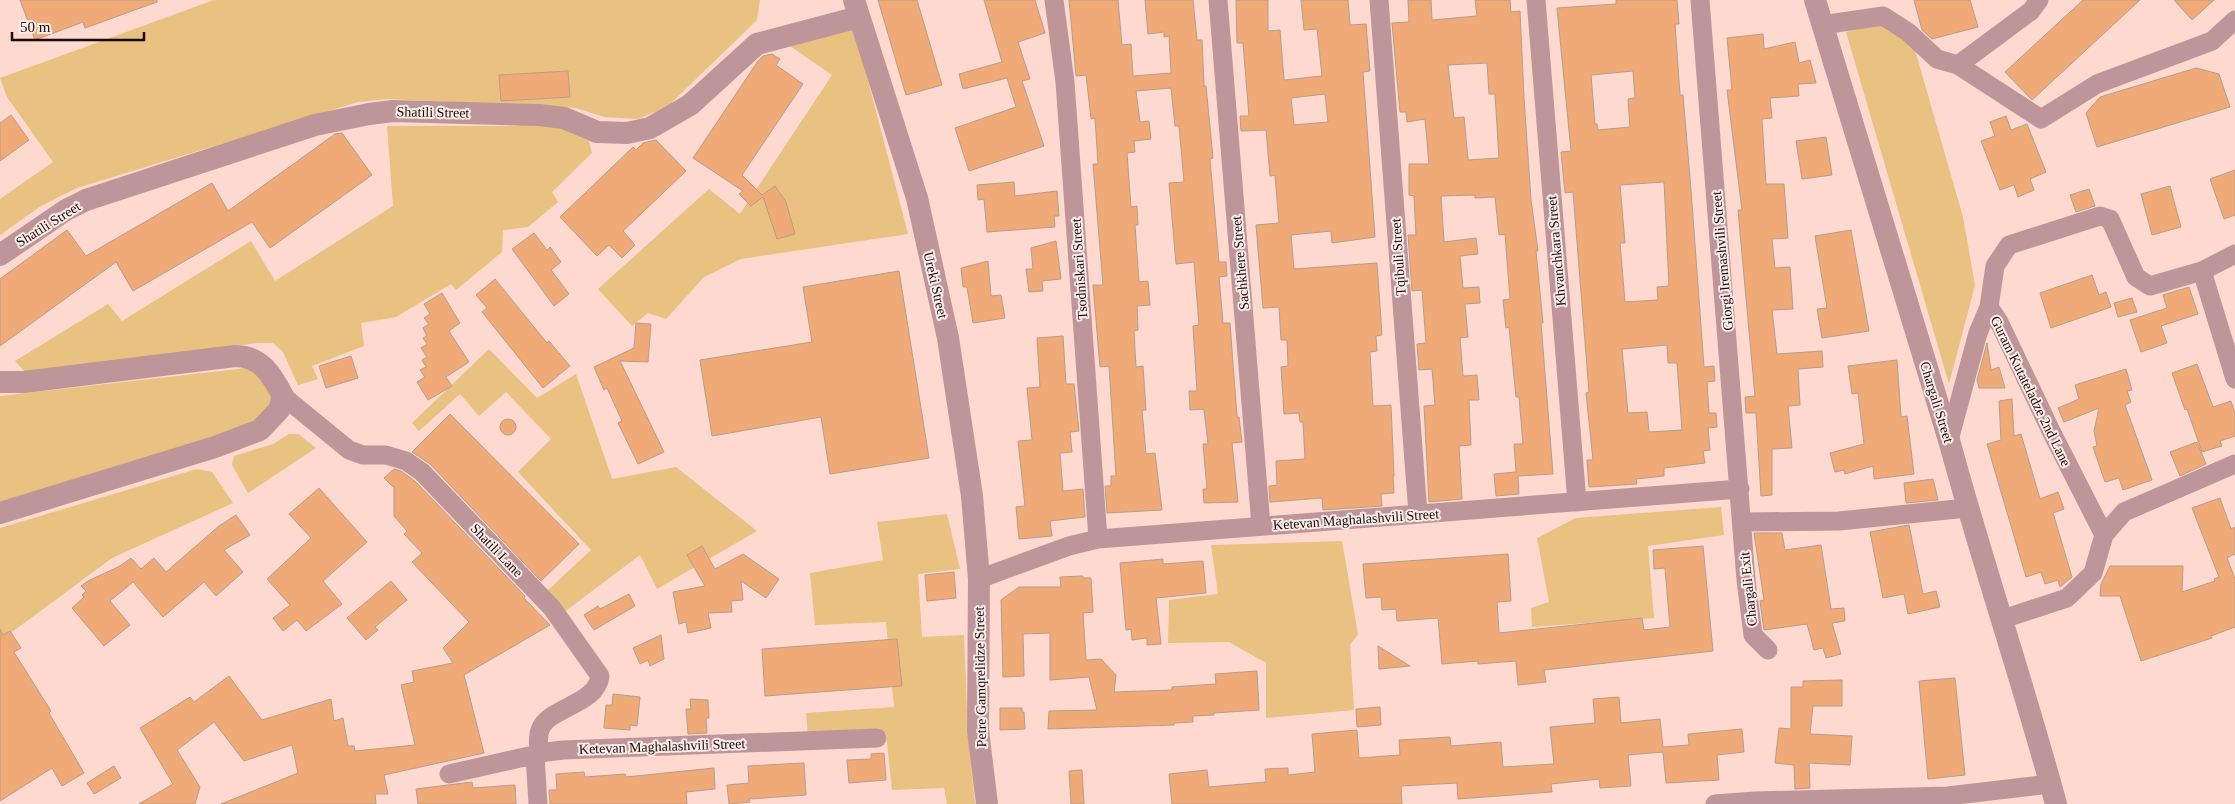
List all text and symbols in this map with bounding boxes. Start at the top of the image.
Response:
scale bar [12,10,145,42]
text: 50 m [20,19,51,35]
street label: Shatili Street [397,104,470,121]
street label: Giorgi Iremashvili Street [1709,191,1736,331]
street label: Khvanchkara Street [1544,195,1569,307]
street label: Shatili Street [13,199,83,250]
street label: Sachkhere Street [1229,215,1252,311]
street label: Tsodniskari Street [1068,218,1091,320]
street label: Tqibuli Street [1388,218,1409,296]
street label: Ureki Street [921,250,950,320]
street label: Guram Kutateladze 2nd Lane [1988,314,2074,469]
street label: Chargali Street [1917,360,1956,445]
street label: Ketevan Maghalashvili Street [1273,506,1440,533]
street label: Shatili Lane [468,521,526,580]
street label: Chargali Exit [1737,551,1760,627]
street label: Petre Gamqrelidze Street [972,606,989,747]
street label: Ketevan Maghalashvili Street [579,736,746,757]

